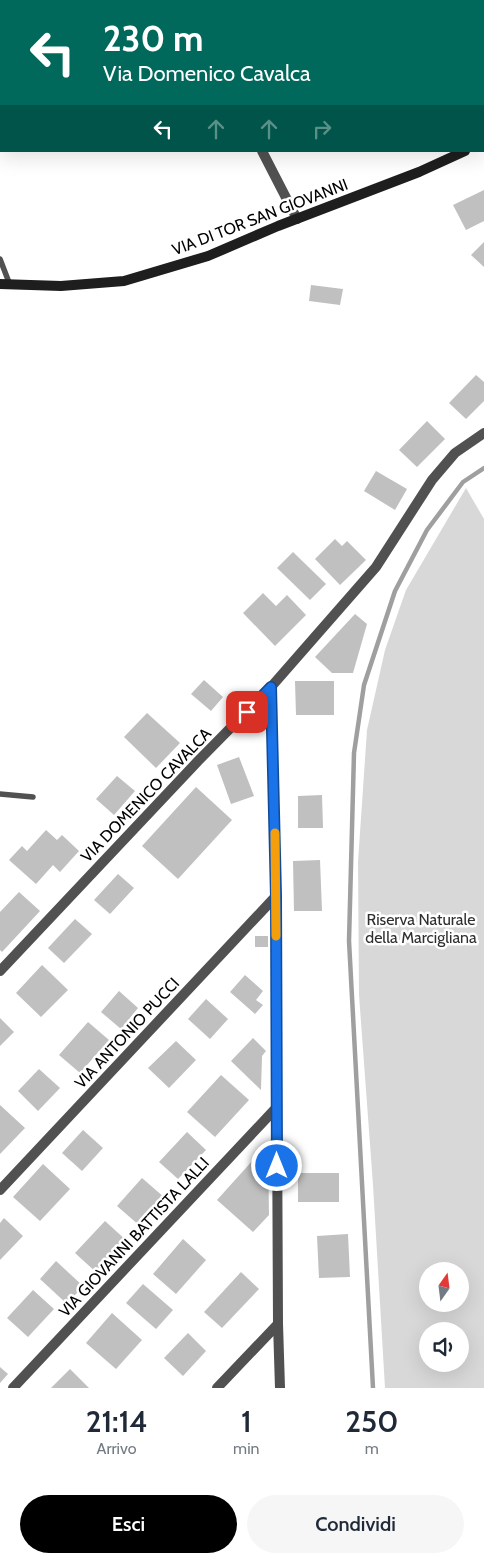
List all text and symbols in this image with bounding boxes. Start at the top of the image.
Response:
text: 230 m [103,17,203,60]
icon: left [20,20,85,85]
text: Via Domenico Cavalca [103,60,311,87]
icon: left [149,115,177,143]
icon: ahead [202,115,230,143]
icon: ahead [255,115,283,143]
icon: right [308,115,336,143]
street label: VIA DI TOR SAN GIOVANNI [169,175,351,259]
pin [226,691,268,733]
icon: arrive [233,698,261,726]
street label: VIA DOMENICO CAVALCA [77,724,215,866]
park label: Riserva Naturale della Marcigliana [365,910,477,947]
street label: VIA ANTONIO PUCCI [71,974,183,1092]
position arrow [250,1139,302,1191]
street label: VIA GIOVANNI BATTISTA LALLI [55,1153,213,1321]
north arrow [419,1262,469,1312]
map controls [419,1262,469,1372]
button: sound [419,1322,469,1372]
text: 21:14 [86,1403,147,1440]
text: 1 [241,1403,252,1440]
text: 250 [345,1403,398,1440]
text: Arrivo [97,1439,137,1458]
text: min [233,1439,259,1458]
text: m [365,1439,379,1458]
button: Esci [20,1495,237,1553]
button: Condividi [247,1495,464,1553]

